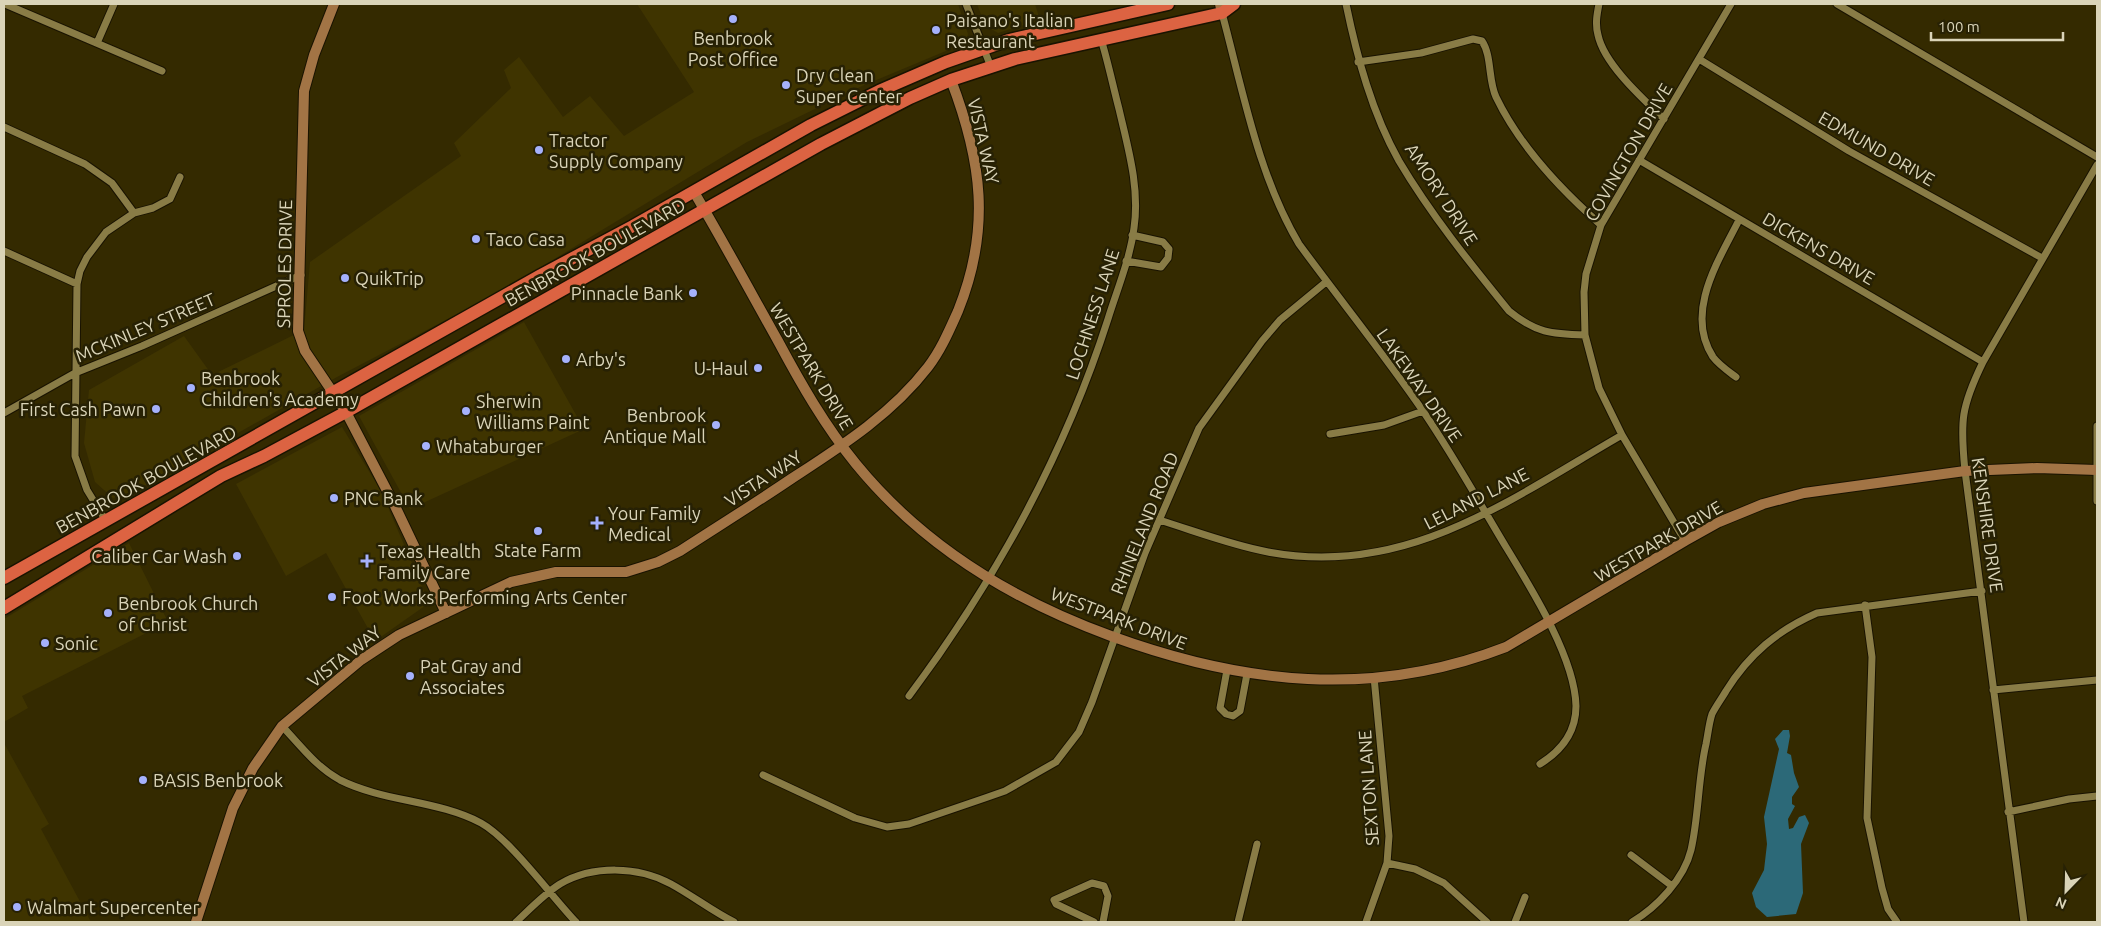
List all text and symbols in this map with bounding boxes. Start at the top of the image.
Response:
place label: Paisano's Italian Restaurant [946,10,1074,51]
scale bar [1931,10,2064,42]
marker: Benbrook Post Office [727,13,739,25]
text: 100 m [1938,18,1980,35]
marker: Paisano's Italian Restaurant [930,24,942,36]
place label: Benbrook Post Office [688,28,778,69]
place label: Dry Clean Super Center [796,65,902,106]
marker: Dry Clean Super Center [780,79,792,91]
street label: COVINGTON DRIVE [1580,79,1676,225]
street label: VISTA WAY [964,96,1004,186]
street label: EDMUND DRIVE [1815,107,1939,189]
place label: Tractor Supply Company [549,130,683,171]
street label: AMORY DRIVE [1402,140,1482,248]
marker: Tractor Supply Company [533,144,545,156]
street label: BENBROOK BOULEVARD [501,194,689,310]
street label: SPROLES DRIVE [273,200,295,328]
street label: DICKENS DRIVE [1759,208,1879,288]
place label: Taco Casa [486,229,565,249]
marker: Taco Casa [470,233,482,245]
street label: LOCHNESS LANE [1061,246,1123,382]
place label: QuikTrip [355,268,424,289]
marker: QuikTrip [339,272,351,284]
place label: Pinnacle Bank [571,283,683,303]
marker: Pinnacle Bank [687,287,699,299]
street label: MCKINLEY STREET [72,289,218,365]
street label: WESTPARK DRIVE [766,299,858,433]
street label: LAKEWAY DRIVE [1373,324,1467,446]
place label: Arby's [576,349,626,369]
marker: Arby's [560,353,572,365]
place label: U-Haul [694,358,748,378]
marker: U-Haul [752,362,764,374]
place label: Benbrook Children's Academy [201,368,359,409]
marker: Benbrook Children's Academy [185,382,197,394]
place label: Sherwin Williams Paint [476,391,590,432]
place label: First Cash Pawn [20,399,146,419]
marker: First Cash Pawn [150,403,162,415]
marker: Sherwin Williams Paint [460,405,472,417]
place label: Benbrook Antique Mall [603,405,706,446]
marker: Benbrook Antique Mall [710,419,722,431]
street label: BENBROOK BOULEVARD [52,421,240,537]
place label: Whataburger [436,436,543,456]
marker: Whataburger [420,440,432,452]
street label: VISTA WAY [721,445,806,510]
street label: RHINELAND ROAD [1106,449,1182,597]
street label: KENSHIRE DRIVE [1969,456,2007,594]
street label: LELAND LANE [1420,463,1532,533]
place label: PNC Bank [344,488,423,508]
marker: PNC Bank [328,492,340,504]
street label: WESTPARK DRIVE [1591,496,1725,586]
place label: Your Family Medical [608,503,701,544]
marker: Your Family Medical [590,516,604,530]
marker: State Farm [532,525,544,537]
place label: State Farm [494,540,582,560]
place label: Texas Health Family Care [378,541,481,582]
place label: Caliber Car Wash [91,546,227,566]
marker: Caliber Car Wash [231,550,243,562]
marker: Texas Health Family Care [360,554,374,568]
street label: WESTPARK DRIVE [1048,583,1190,653]
place label: Foot Works Performing Arts Center [342,587,627,607]
marker: Foot Works Performing Arts Center [326,591,338,603]
place label: Benbrook Church of Christ [118,593,258,634]
marker: Benbrook Church of Christ [102,607,114,619]
street label: VISTA WAY [303,621,385,691]
place label: Sonic [55,633,98,653]
marker: Sonic [39,637,51,649]
place label: Pat Gray and Associates [420,656,522,697]
marker: Pat Gray and Associates [404,670,416,682]
street label: SEXTON LANE [1354,730,1382,846]
place label: BASIS Benbrook [153,770,283,790]
marker: BASIS Benbrook [137,774,149,786]
north arrow [2041,866,2091,916]
text: N [2053,894,2069,912]
place label: Walmart Supercenter [27,897,200,917]
marker: Walmart Supercenter [11,901,23,913]

